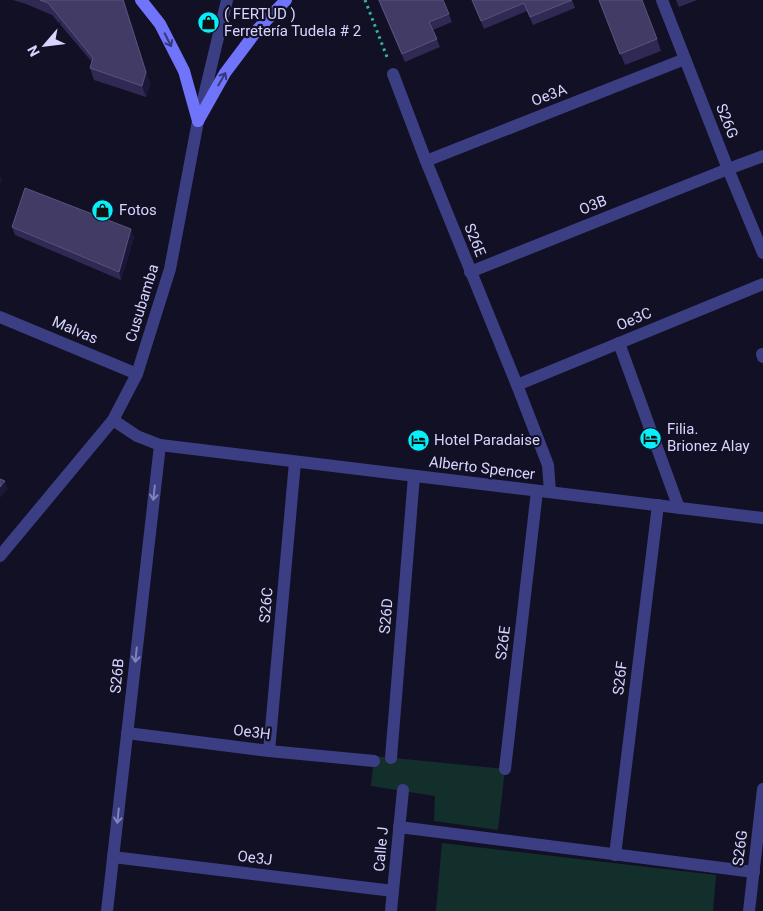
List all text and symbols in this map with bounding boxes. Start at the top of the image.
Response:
place label: ( FERTUD ) Ferretería Tudela # 2 [224,5,361,40]
shop icon: ( FERTUD ) Ferretería Tudela # 2 [196,11,220,35]
north arrow [20,20,70,70]
one-way arrow [164,32,173,47]
text: N [24,43,43,59]
one-way arrow [218,72,228,87]
street label: Oe3A [529,80,569,110]
street label: S26G [712,101,742,141]
street label: O3B [577,191,609,219]
shop icon: Fotos [91,198,115,222]
place label: Fotos [119,201,157,219]
street label: S26E [460,221,490,260]
street label: Cusubamba [122,262,162,344]
street label: Oe3C [614,303,655,334]
street label: Malvas [49,312,101,348]
place label: Filia. Brionez Alay [667,420,750,455]
hotel icon: Filia. Brionez Alay [639,426,663,450]
hotel icon: Hotel Paradaise [406,428,430,452]
place label: Hotel Paradaise [434,431,540,449]
street label: Alberto Spencer [428,453,536,483]
one-way arrow [149,485,159,501]
street label: S26C [255,586,277,623]
street label: S26D [375,597,397,635]
street label: S26E [492,624,514,661]
one-way arrow [131,647,141,663]
street label: S26B [106,658,128,694]
street label: S26F [609,660,631,696]
street label: Oe3H [232,721,272,743]
one-way arrow [113,808,123,824]
street label: Calle J [370,826,392,872]
street label: S26G [729,829,751,867]
street label: Oe3J [237,847,273,869]

